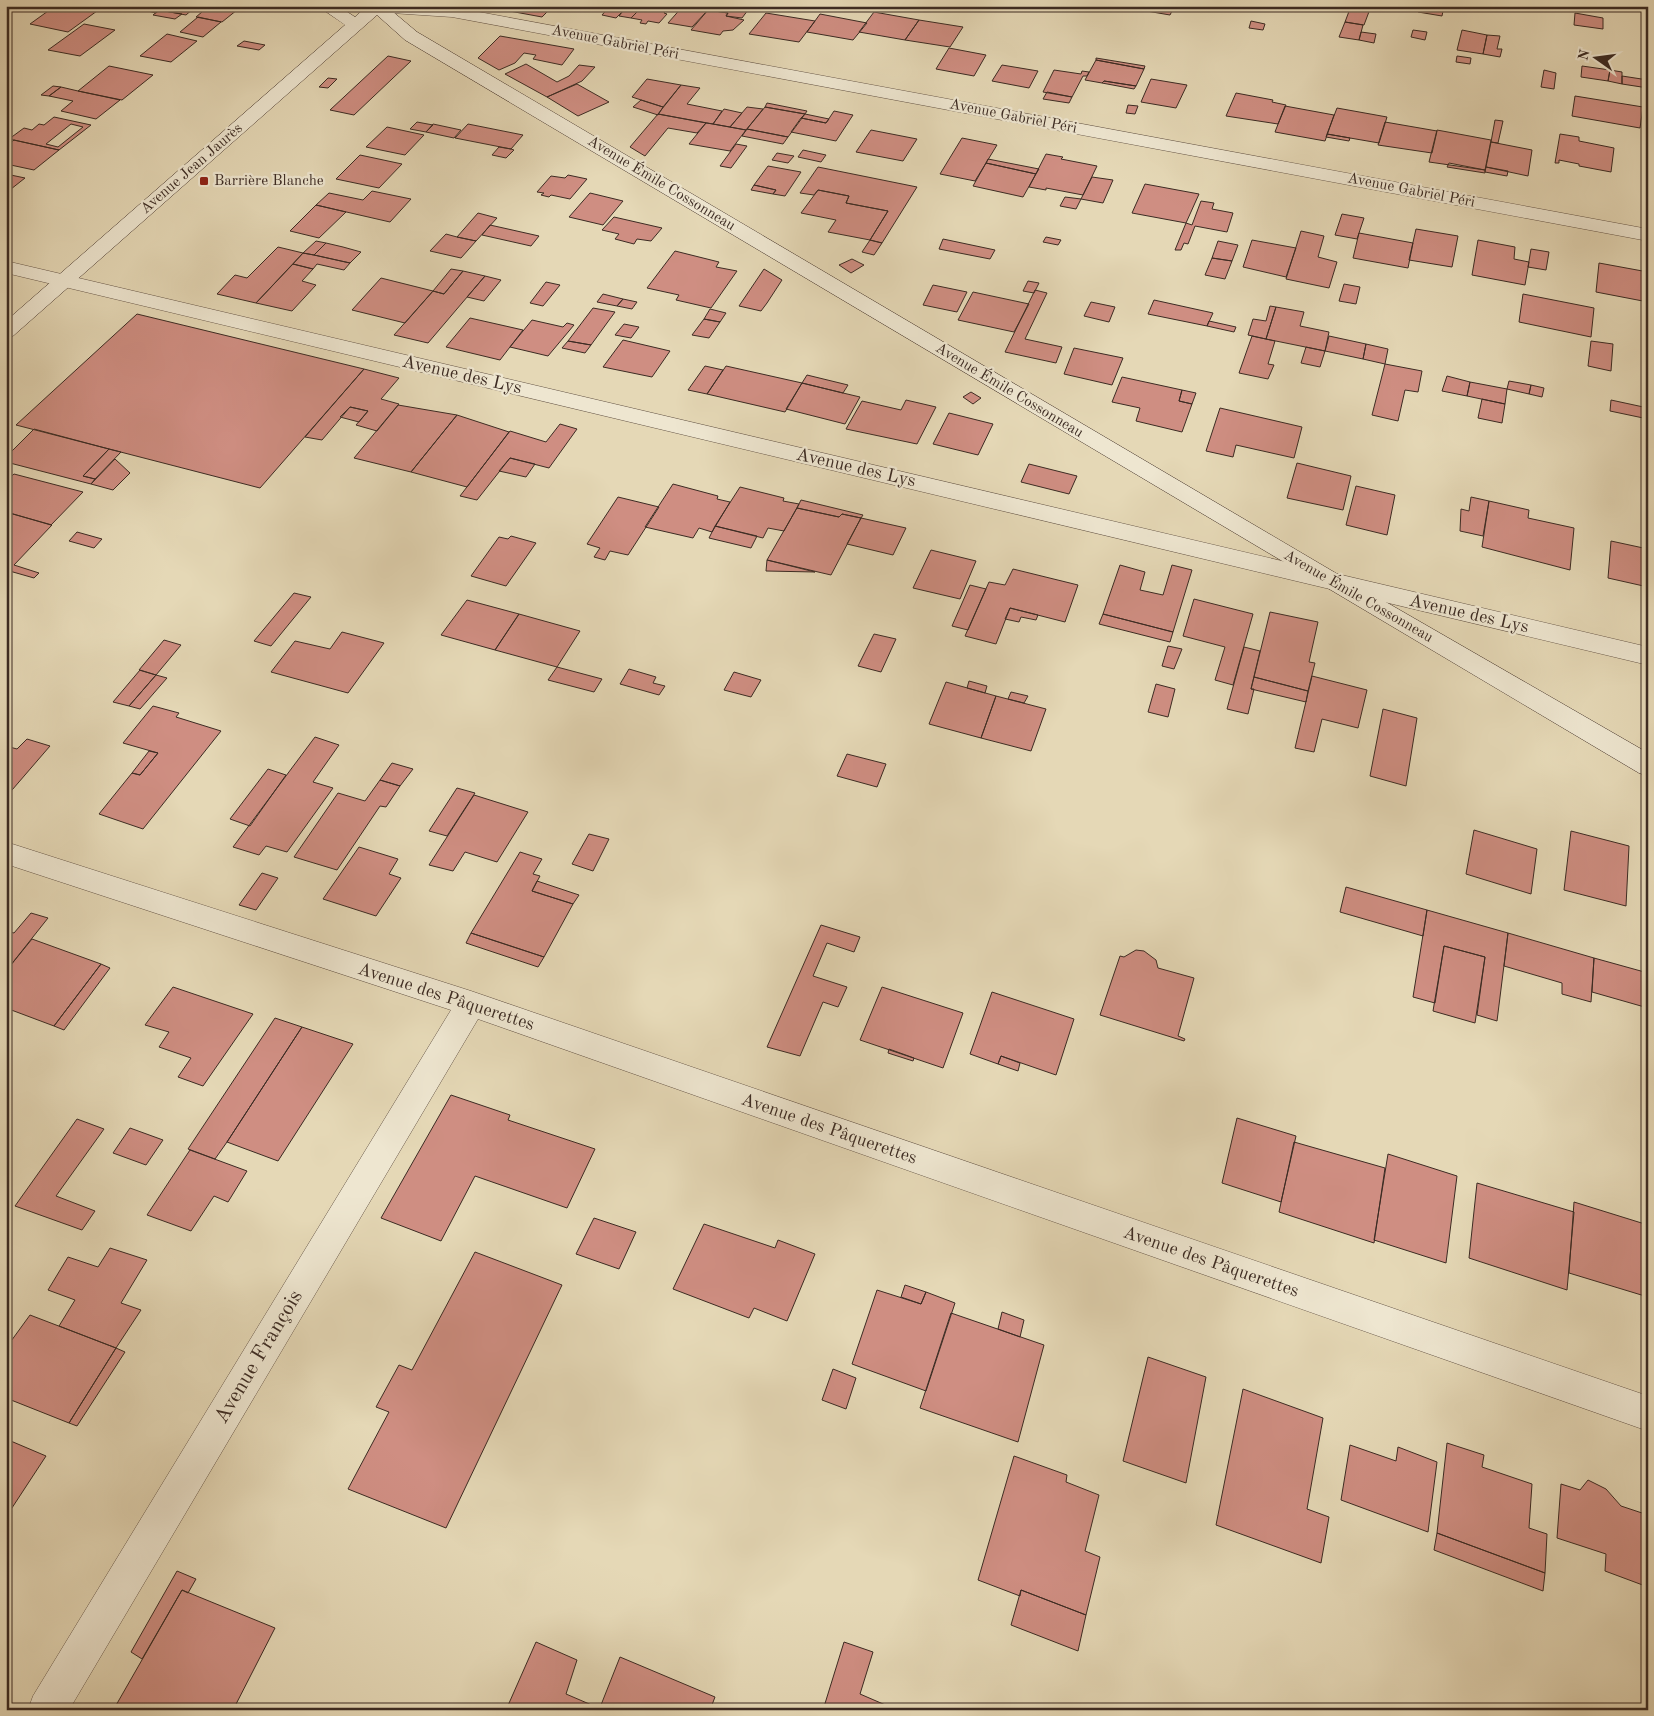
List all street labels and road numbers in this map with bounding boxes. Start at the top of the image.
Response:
street label: Avenue Gabriel Péri [550,23,680,63]
street label: Avenue Gabriel Péri [948,97,1078,137]
street label: Avenue Jean Jaurès [138,121,246,217]
street label: Avenue Émile Cossonneau [584,131,739,234]
street label: Avenue Gabriel Péri [1346,171,1476,211]
street label: Avenue Émile Cossonneau [932,338,1087,441]
street label: Avenue des Lys [400,352,524,398]
street label: Avenue des Lys [794,445,918,491]
street label: Avenue Émile Cossonneau [1281,545,1437,646]
street label: Avenue des Lys [1407,591,1531,637]
street label: Avenue des Pâquerettes [355,960,537,1034]
street label: Avenue des Pâquerettes [739,1090,919,1168]
street label: Avenue des Pâquerettes [1121,1223,1301,1301]
street label: Avenue François [211,1287,307,1427]

